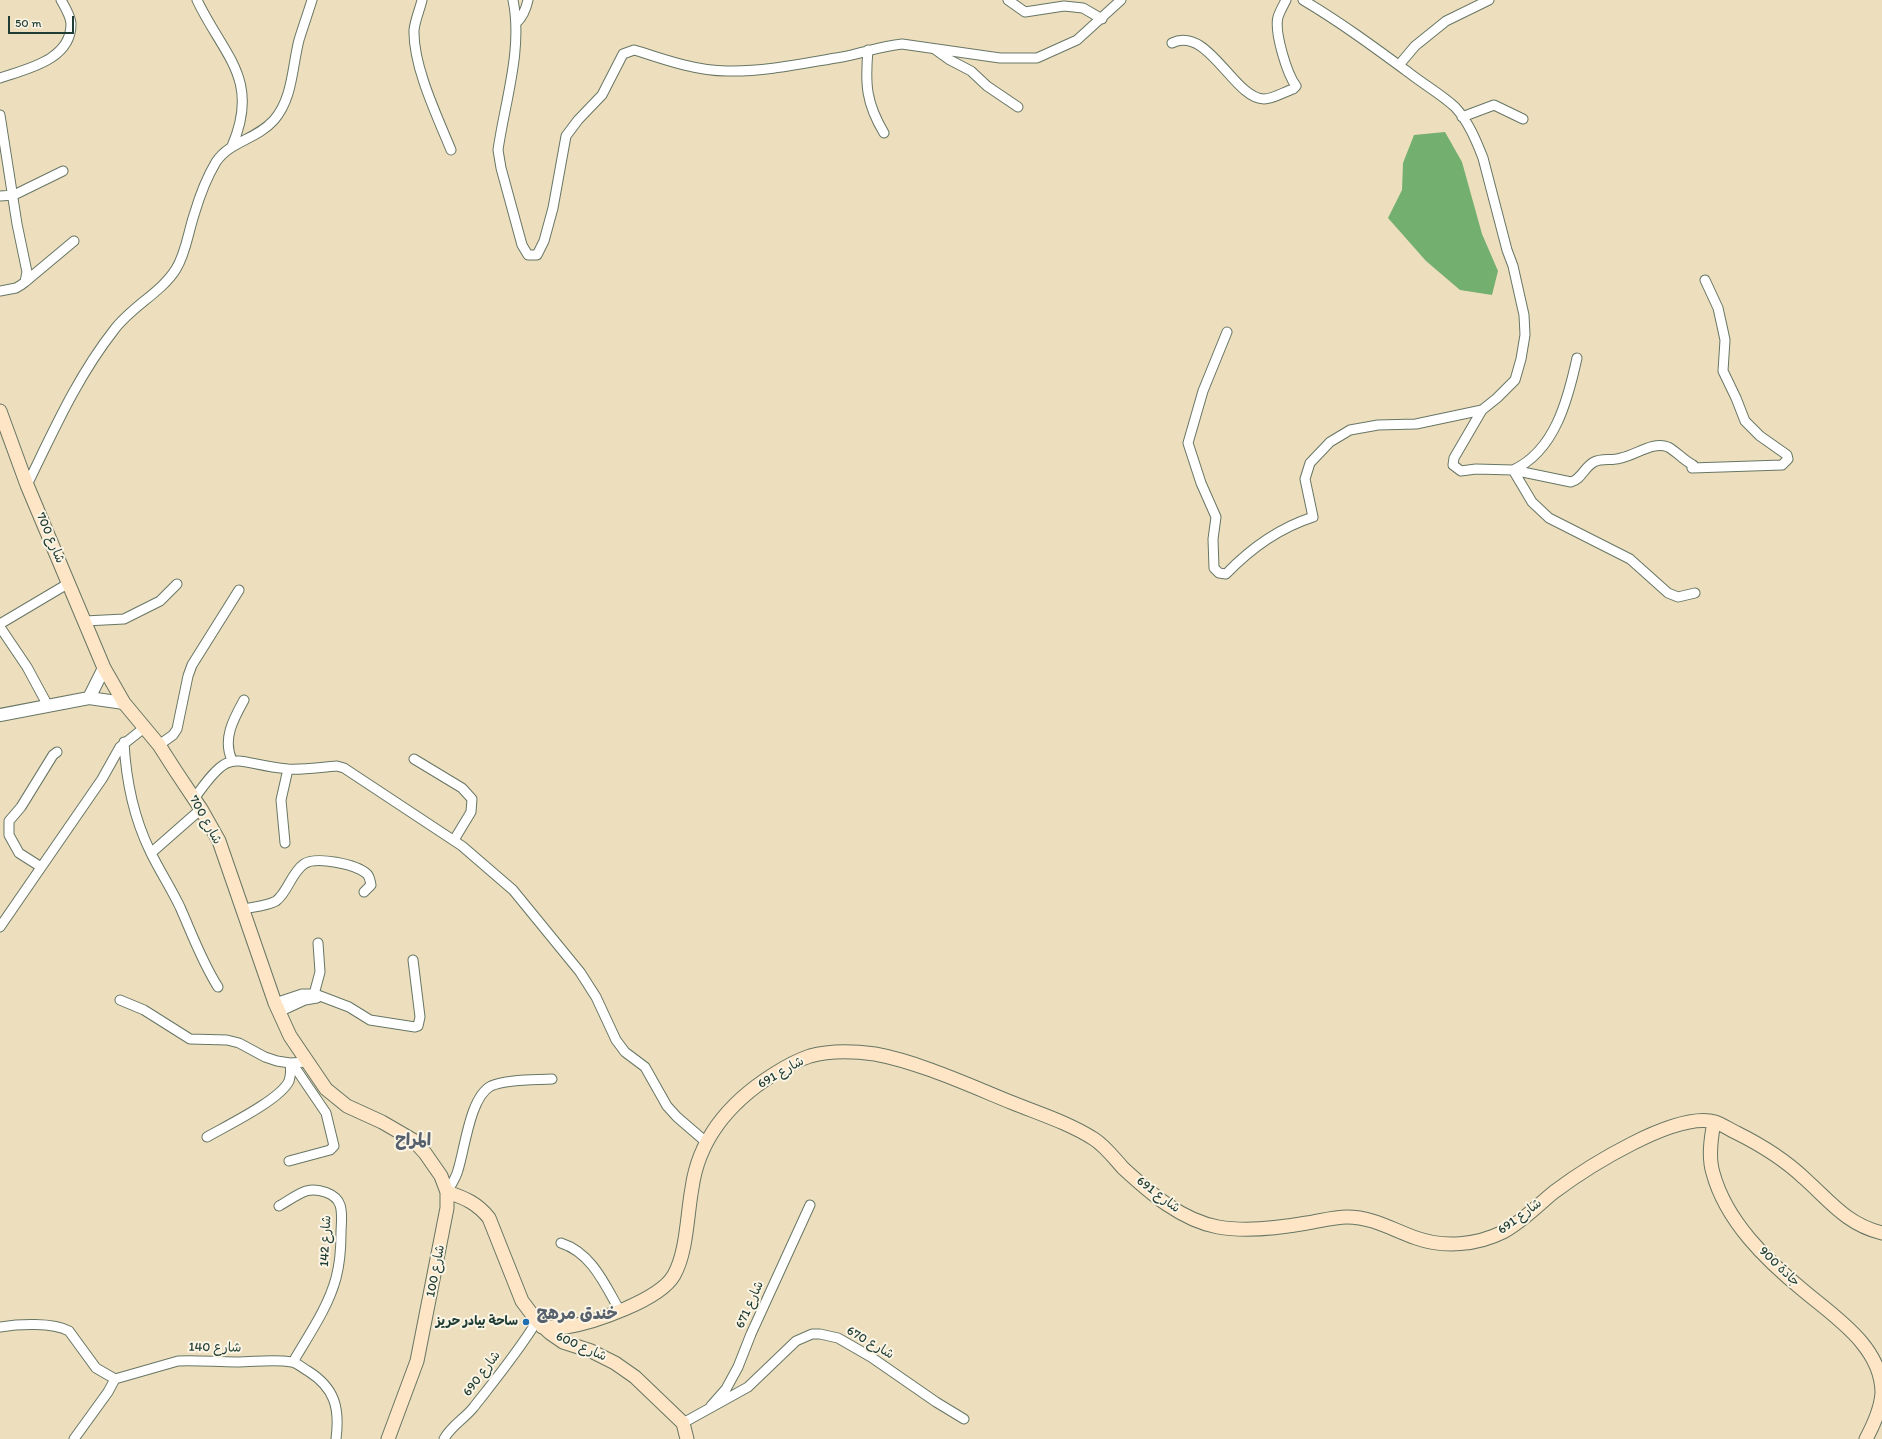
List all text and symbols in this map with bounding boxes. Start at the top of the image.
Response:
scale bar [10,8,76,34]
text: 50 m [15,16,41,30]
street label: شارع 700 [32,510,68,566]
street label: شارع 700 [185,793,225,847]
street label: شارع 691 [755,1054,807,1092]
district label: المراح [395,1131,431,1151]
street label: شارع 691 [1133,1173,1183,1217]
street label: شارع 691 [1495,1196,1545,1238]
street label: شارع 142 [317,1215,335,1267]
street label: شارع 100 [423,1243,449,1299]
street label: جادة 900 [1755,1244,1803,1290]
street label: شارع 671 [733,1279,767,1331]
district label: خندق مرهج [536,1305,618,1325]
place label: ساحة بيادر حريز [436,1314,518,1330]
marker: ساحة بيادر حريز [521,1317,531,1327]
street label: شارع 670 [843,1323,897,1363]
street label: شارع 600 [553,1329,609,1365]
street label: شارع 140 [188,1340,242,1356]
street label: شارع 690 [460,1348,504,1400]

